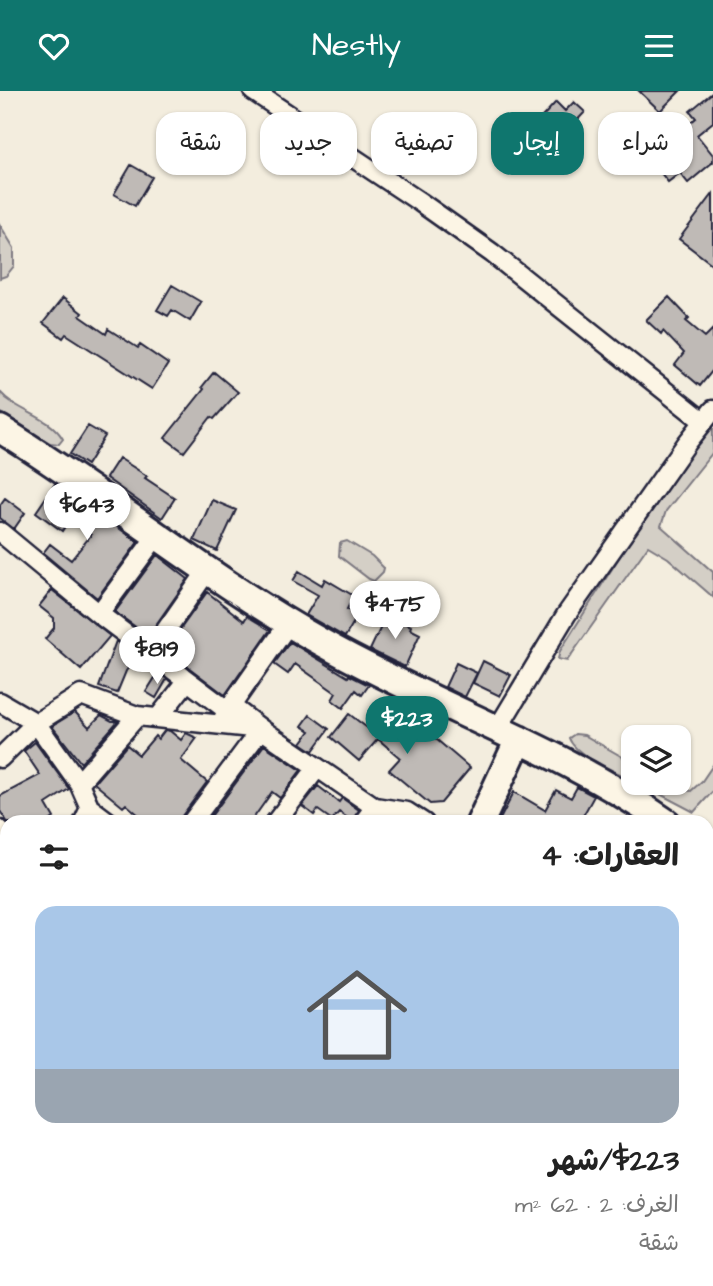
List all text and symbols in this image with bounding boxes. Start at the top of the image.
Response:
text: Nestly [312,23,401,68]
icon: heart [35,27,73,65]
icon: menu [640,27,678,65]
chip: شقة [156,112,246,175]
chip: جديد [260,112,357,175]
chip: تصفية [371,112,477,175]
chip: إيجار [491,112,584,175]
chip: شراء [598,112,693,175]
pin: $643 [46,483,128,542]
text: $643 [60,489,114,521]
pin: $475 [354,581,436,641]
text: $475 [366,588,424,620]
pin: $819 [116,627,198,686]
text: $819 [135,633,179,665]
pin: $223 [366,697,448,756]
text: $223 [382,703,432,735]
map controls [621,725,691,795]
button: layers [621,725,691,795]
text: العقارات: 4 [541,835,679,877]
icon: filters [35,838,73,876]
icon: home [294,952,420,1078]
text: $223/شهر [549,1140,679,1182]
text: الغرف: 2 · 62 m² [515,1189,679,1221]
text: شقة [639,1227,679,1259]

